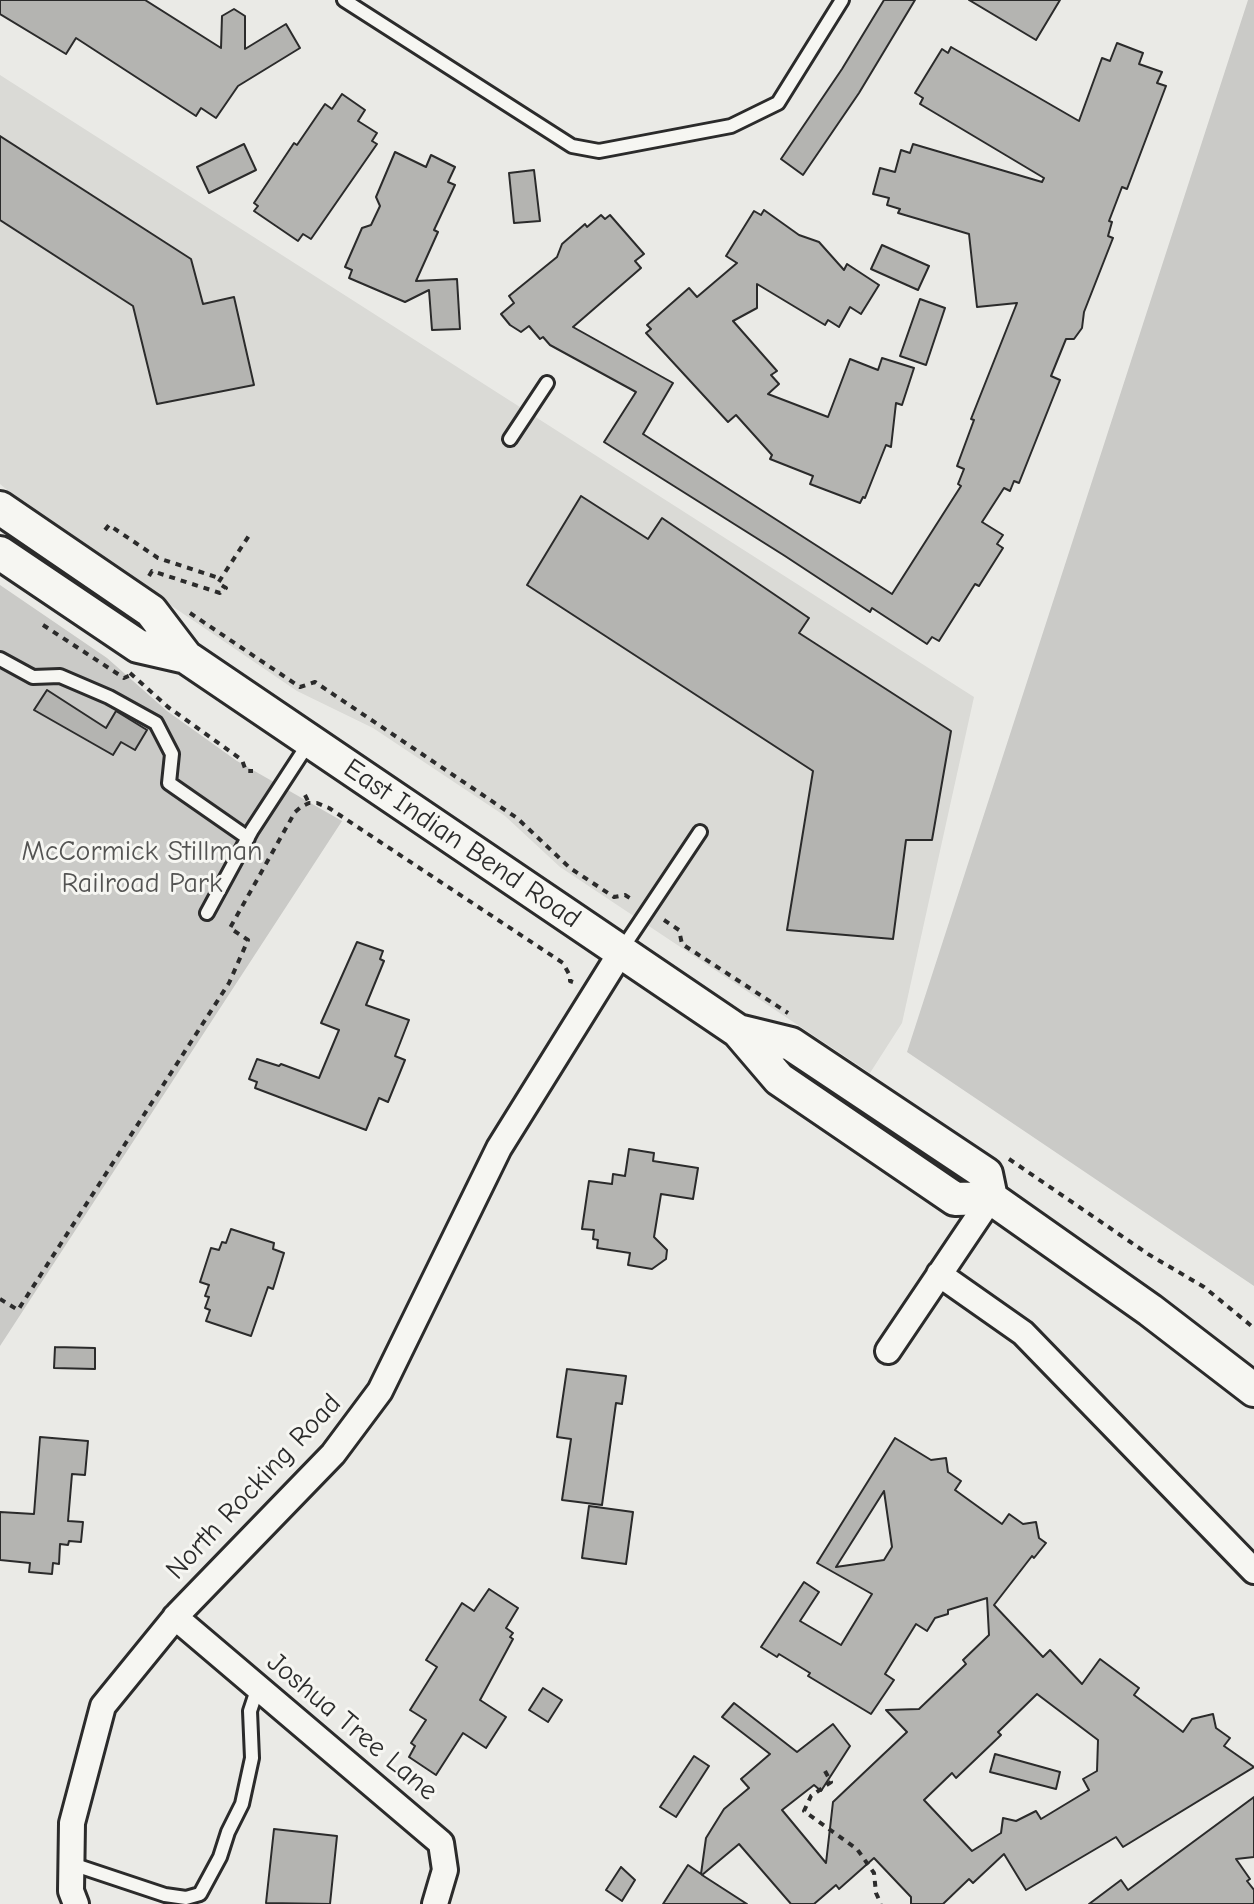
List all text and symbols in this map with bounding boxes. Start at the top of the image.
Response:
street label: East Indian Bend Road [337,752,587,936]
park label: McCormick Stillman Railroad Park [21,835,263,901]
street label: North Rocking Road [159,1387,349,1587]
street label: Joshua Tree Lane [260,1646,444,1808]

